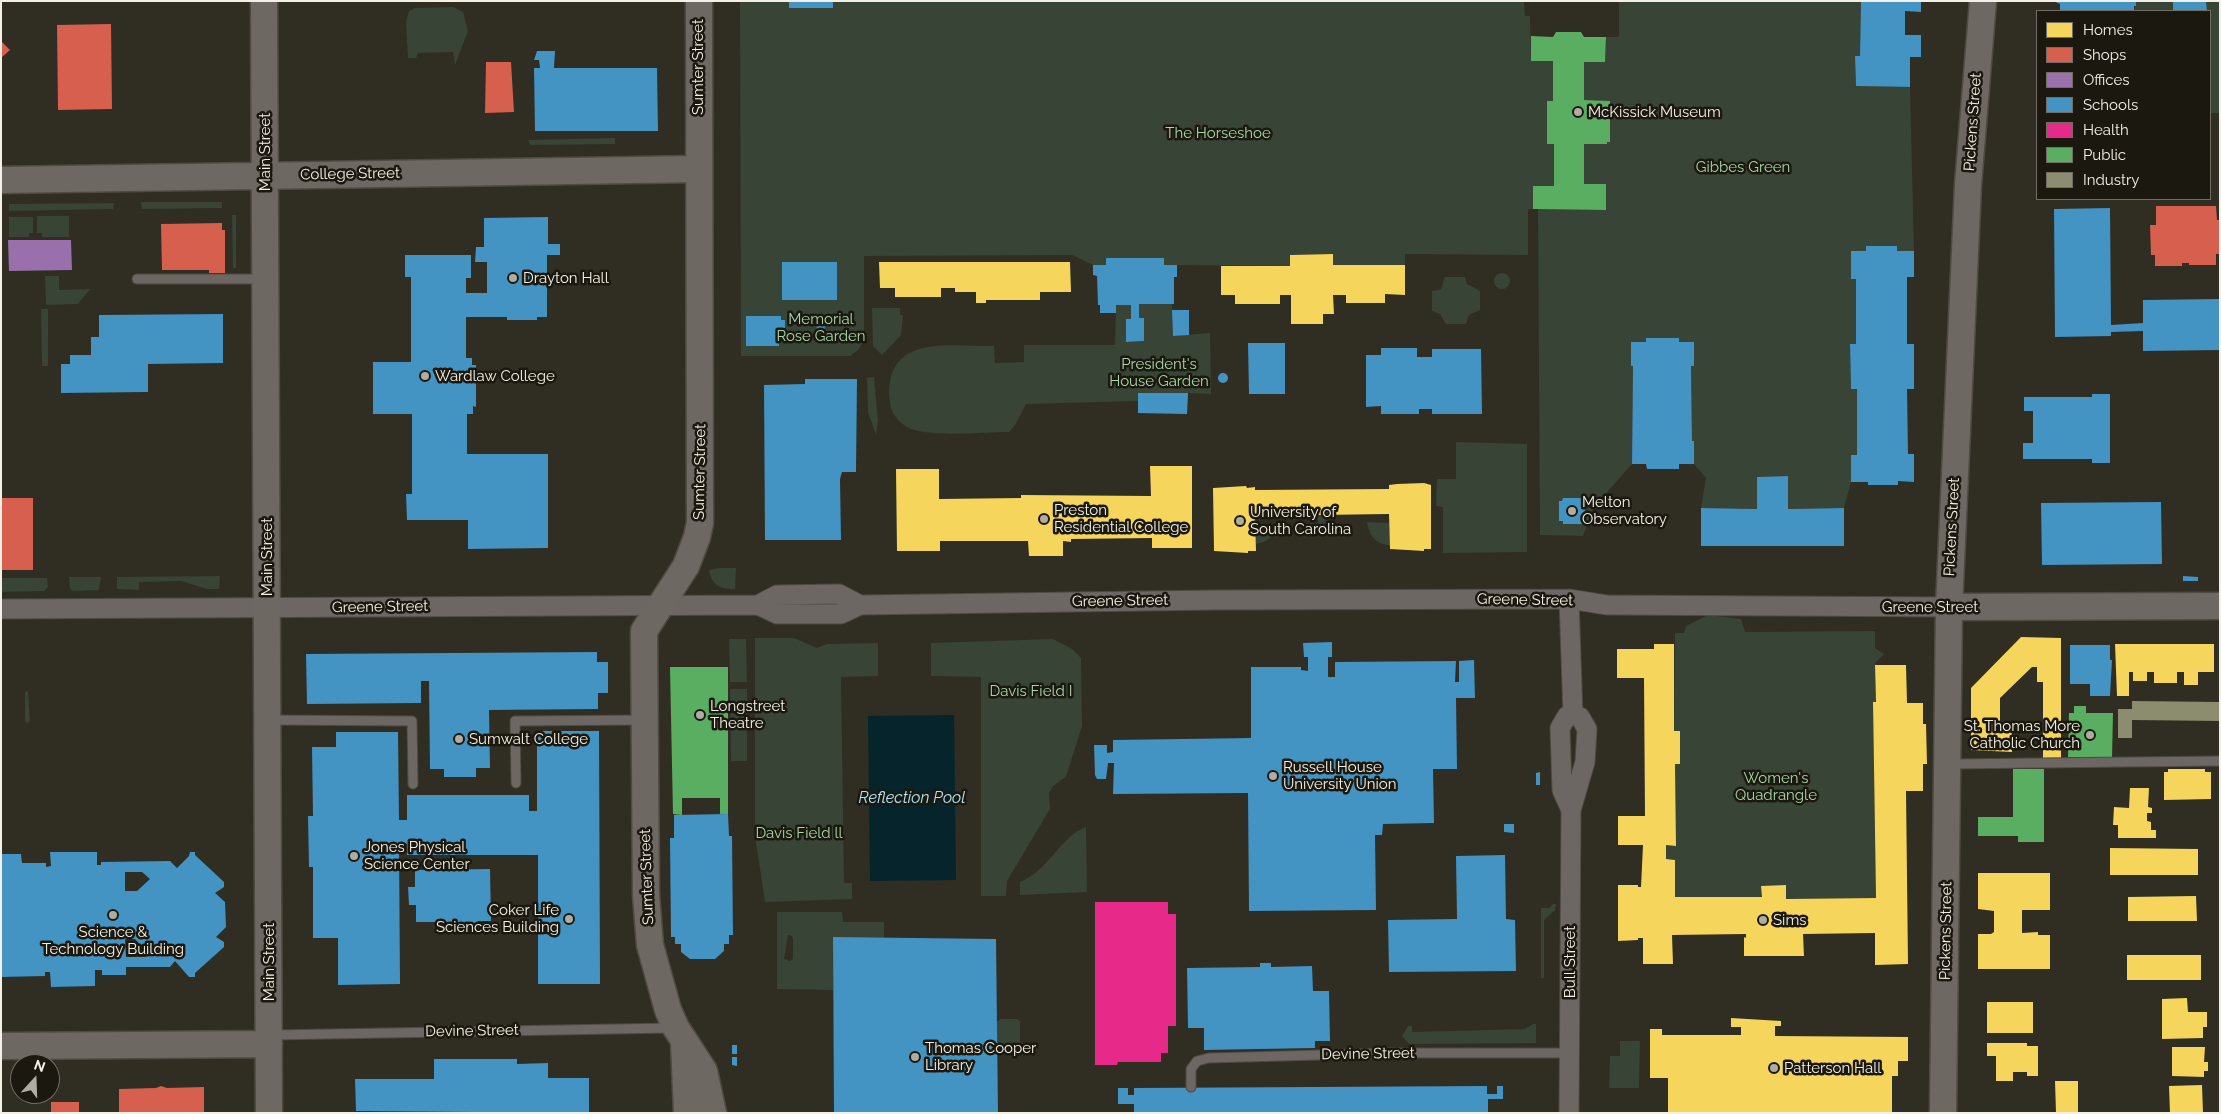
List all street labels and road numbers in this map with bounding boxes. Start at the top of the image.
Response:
street label: Sumter Street [689,19,707,115]
street label: Pickens Street [1961,72,1985,172]
street label: Main Street [256,113,274,191]
street label: College Street [300,164,400,184]
street label: Sumter Street [690,424,710,520]
street label: Pickens Street [1940,477,1964,577]
street label: Main Street [258,518,276,596]
street label: Greene Street [1477,590,1573,610]
street label: Greene Street [1072,591,1168,611]
street label: Greene Street [332,597,428,617]
street label: Greene Street [1882,598,1978,616]
street label: Sumter Street [636,829,658,925]
street label: Pickens Street [1936,882,1956,980]
street label: Main Street [260,923,278,1001]
street label: Bull Street [1561,926,1579,998]
street label: Devine Street [425,1021,519,1041]
street label: Devine Street [1321,1044,1415,1064]

